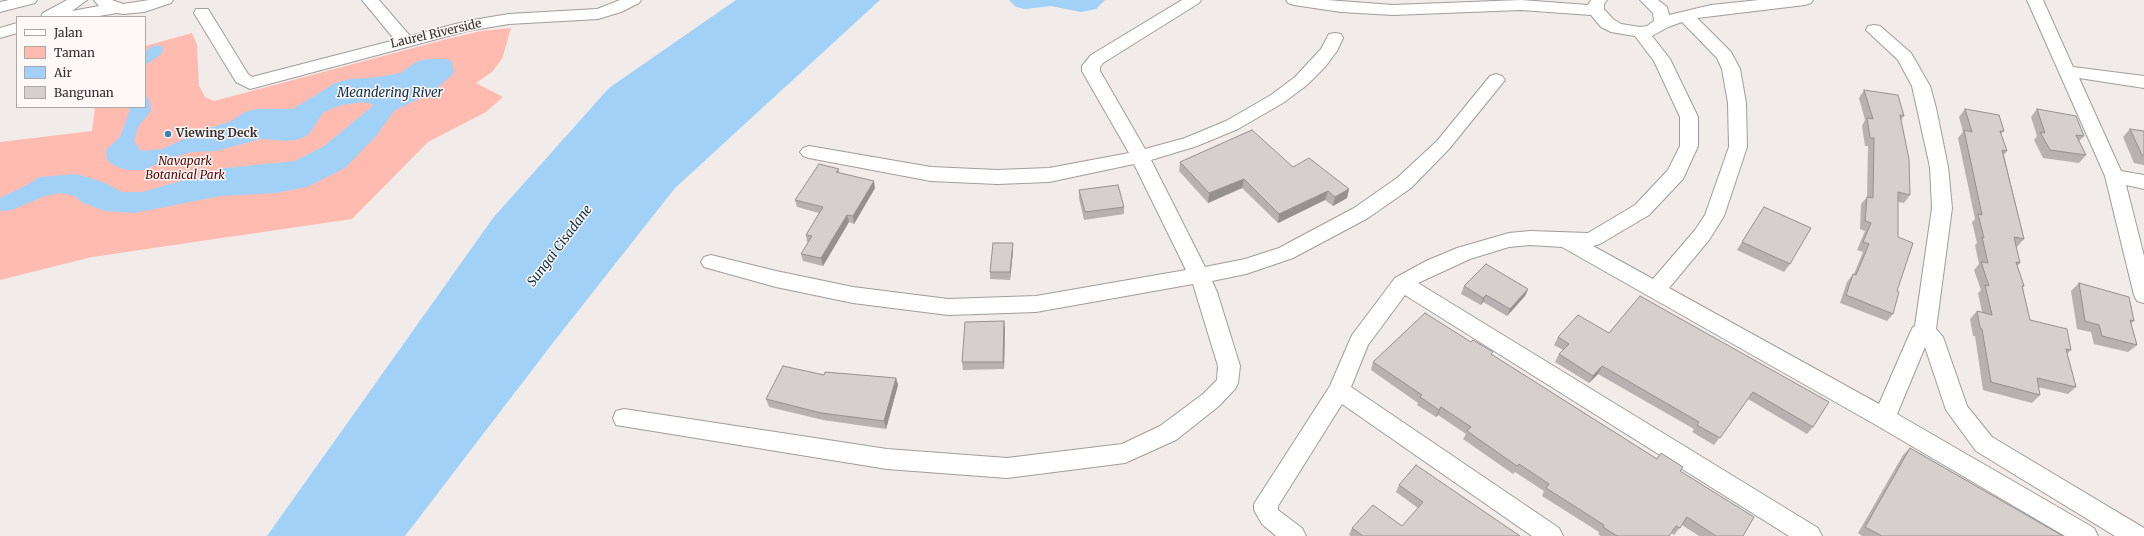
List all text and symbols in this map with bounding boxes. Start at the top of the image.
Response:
legend [16,16,146,108]
street label: Laurel Riverside [389,17,483,51]
text: Jalan [54,25,83,40]
text: Taman [54,45,95,60]
text: Air [54,65,72,80]
text: Bangunan [54,85,114,100]
water label: Meandering River [337,85,443,101]
place label: Viewing Deck [176,127,257,141]
marker: Viewing Deck [163,129,173,139]
park label: Navapark Botanical Park [145,155,225,183]
water label: Sungai Cisadane [524,202,596,290]

